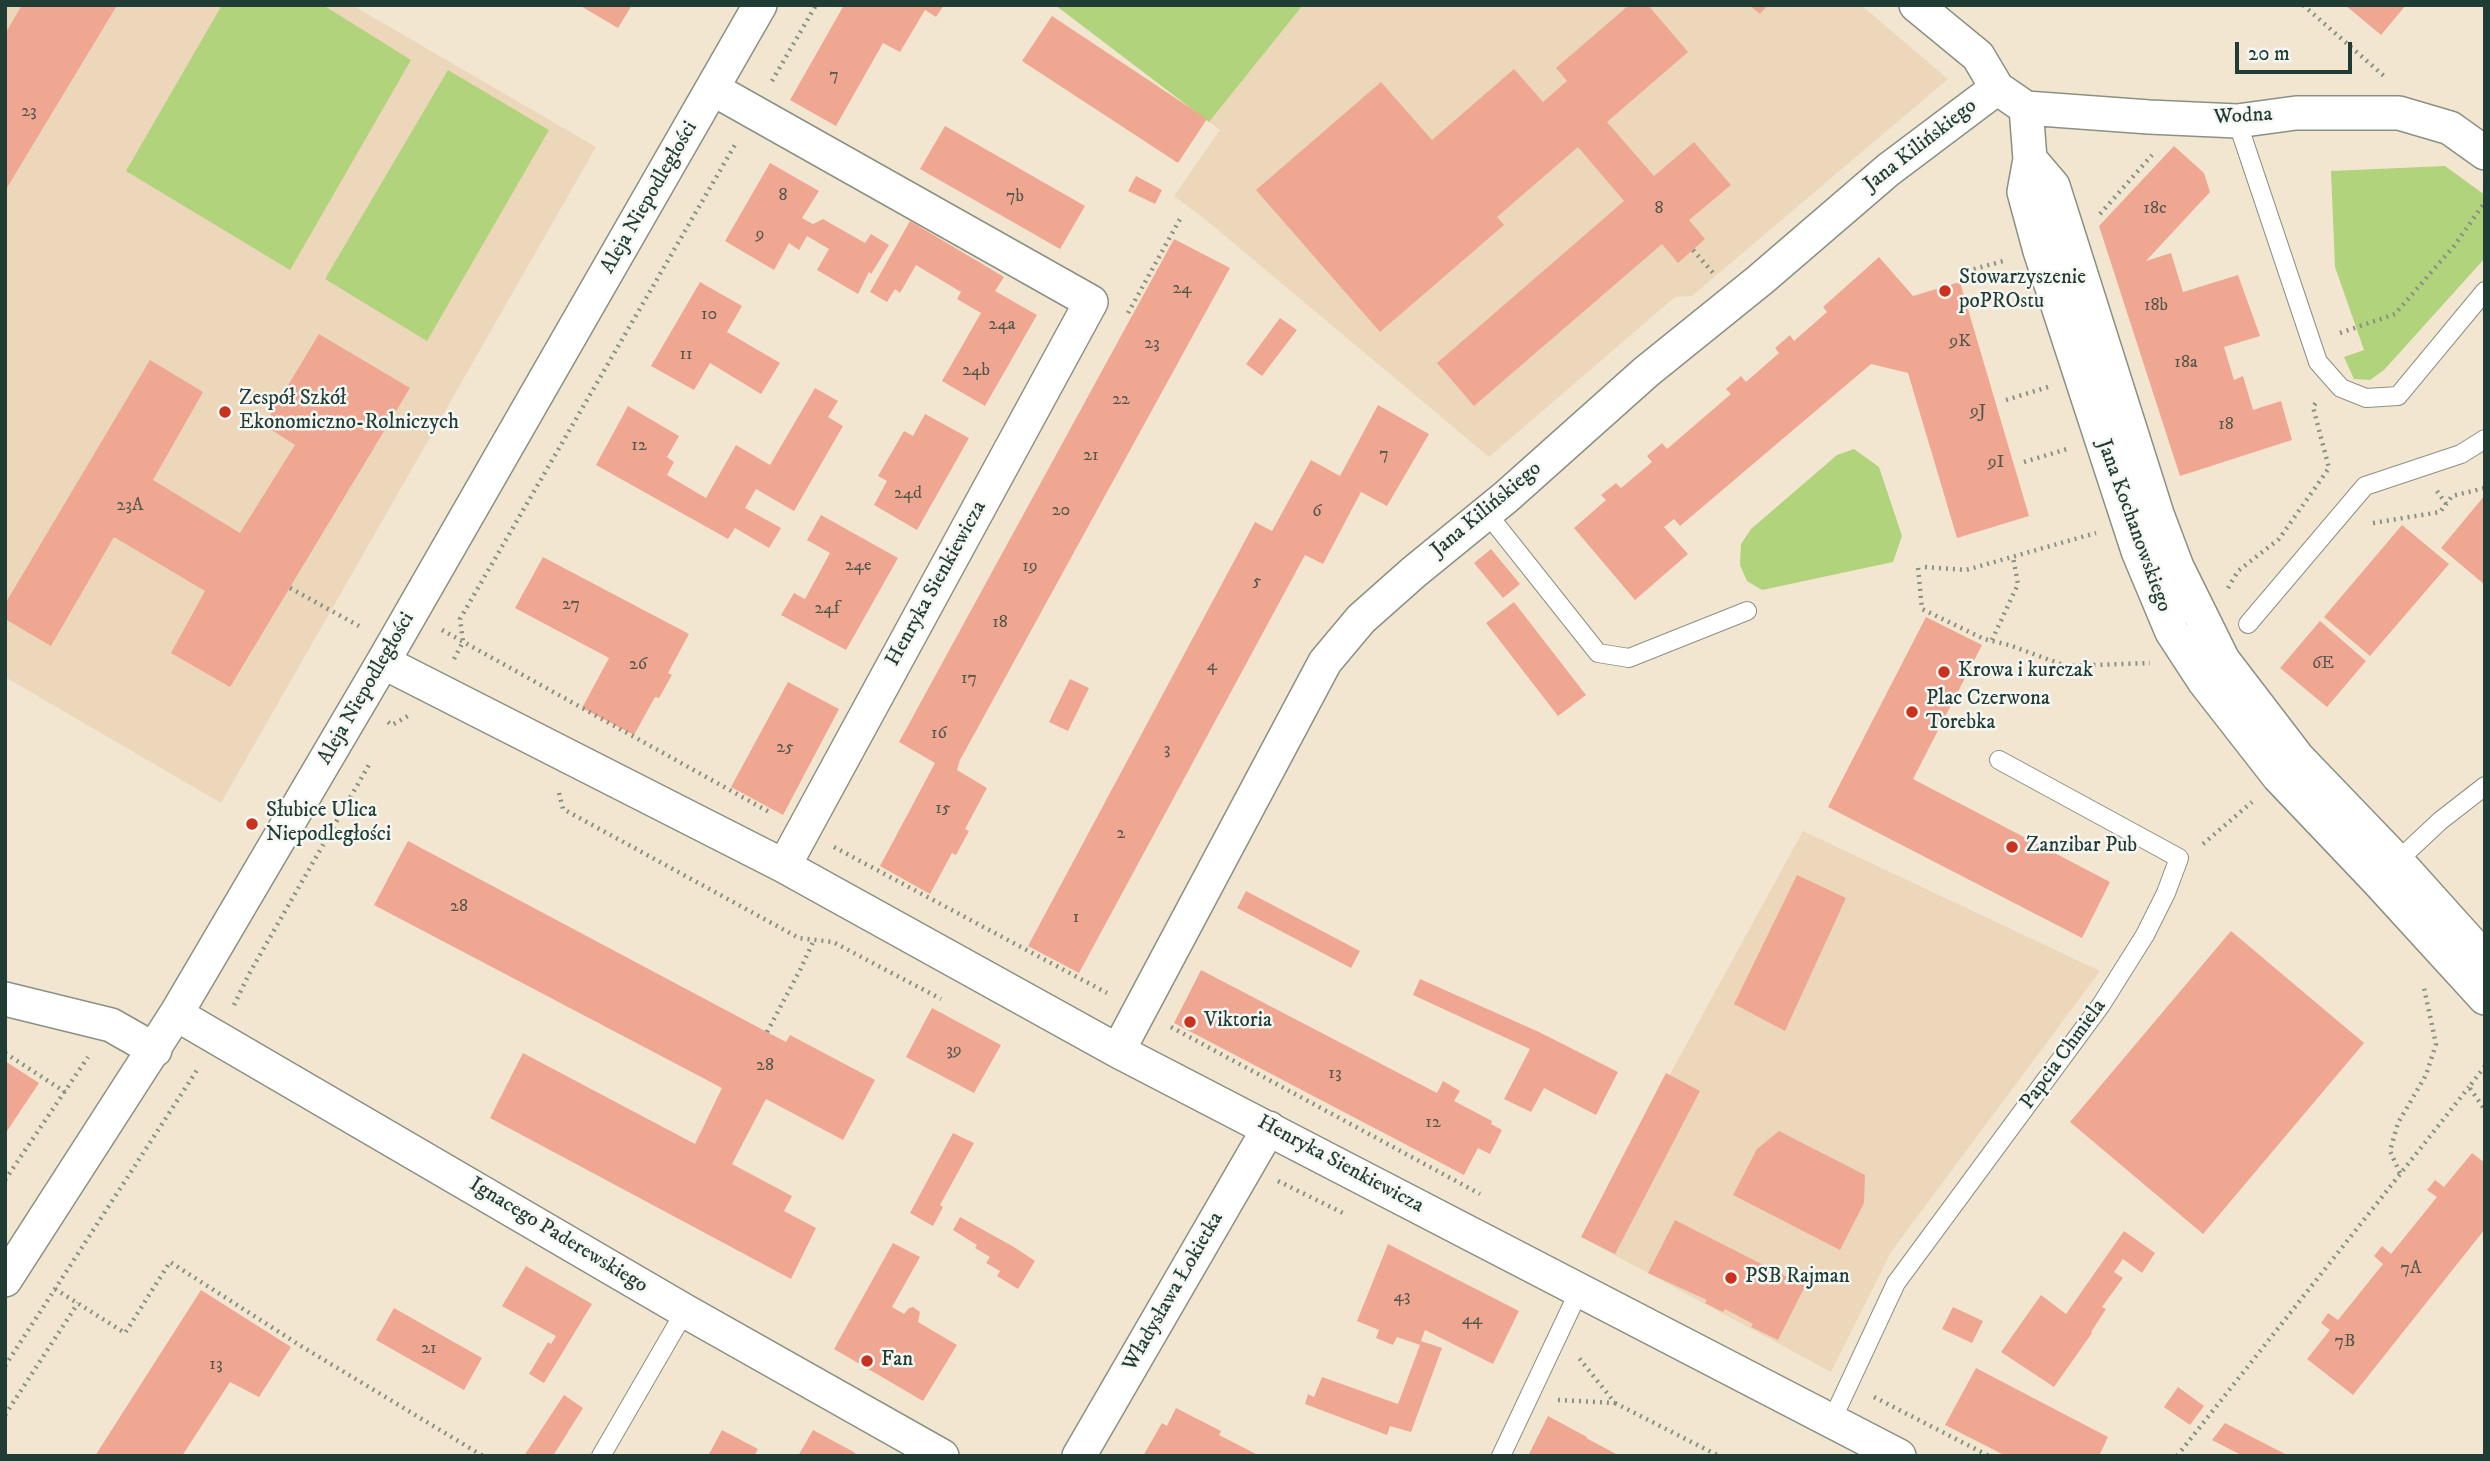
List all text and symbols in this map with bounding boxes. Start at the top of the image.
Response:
scale bar [2238,28,2355,72]
text: 20 m [2248,41,2290,67]
house number: 7 [829,65,839,87]
street label: Jana Kilińskiego [1860,94,1982,198]
house number: 23 [21,101,37,123]
street label: Wodna [2213,103,2273,131]
street label: Aleja Niepodległości [596,117,704,279]
house number: 8 [778,185,788,207]
house number: 7b [1006,186,1024,208]
house number: 8 [1654,198,1664,220]
house number: 18c [2143,198,2167,220]
house number: 9 [756,224,764,246]
place label: Stowarzyszenie poPROstu [1959,266,2086,316]
house number: 24 [1172,278,1192,300]
marker: Stowarzyszenie poPROstu [1937,283,1953,299]
house number: 18b [2144,295,2168,317]
house number: 10 [701,304,717,326]
house number: 24a [989,314,1015,336]
house number: 9K [1949,331,1971,353]
house number: 23 [1144,333,1160,355]
house number: 11 [679,344,693,366]
house number: 18a [2174,352,2198,374]
house number: 24b [962,360,990,382]
place label: Zespół Szkół Ekonomiczno-Rolniczych [239,387,459,437]
house number: 22 [1112,389,1130,411]
house number: 9J [1970,401,1986,423]
marker: Zespół Szkół Ekonomiczno-Rolniczych [217,404,233,420]
house number: 18 [2218,414,2234,436]
house number: 12 [631,435,647,457]
street label: Jana Kochanowskiego [2090,436,2176,616]
house number: 7 [1379,444,1389,466]
house number: 21 [1083,445,1099,467]
house number: 9I [1988,452,2004,474]
street label: Jana Kilińskiego [1427,457,1547,563]
house number: 24d [894,483,922,505]
house number: 23A [116,495,144,517]
street label: Henryka Sienkiewicza [881,497,993,671]
house number: 20 [1052,500,1070,522]
house number: 6 [1312,501,1322,523]
house number: 24e [845,555,871,577]
house number: 19 [1022,556,1038,578]
house number: 5 [1253,571,1261,593]
house number: 27 [562,594,580,616]
house number: 24f [815,598,839,620]
street label: Aleja Niepodległości [313,608,421,770]
house number: 18 [992,612,1008,634]
house number: 6E [2312,653,2334,675]
house number: 26 [629,654,647,676]
house number: 4 [1207,655,1217,677]
place label: Krowa i kurczak [1958,659,2093,685]
marker: Krowa i kurczak [1936,664,1952,680]
house number: 17 [961,668,977,690]
place label: Plac Czerwona Torebka [1926,687,2050,737]
marker: Plac Czerwona Torebka [1904,704,1920,720]
house number: 16 [931,723,947,745]
house number: 25 [776,737,794,759]
house number: 3 [1164,739,1170,761]
house number: 15 [935,798,951,820]
place label: Słubice Ulica Niepodległości [266,799,391,849]
marker: Słubice Ulica Niepodległości [244,816,260,832]
house number: 2 [1117,823,1125,845]
place label: Zanzibar Pub [2026,834,2137,860]
marker: Zanzibar Pub [2004,839,2020,855]
house number: 28 [450,896,468,918]
house number: 1 [1073,907,1079,929]
street label: Papcia Chmiela [2016,995,2112,1115]
place label: Viktoria [1204,1009,1272,1035]
marker: Viktoria [1182,1014,1198,1030]
house number: 39 [946,1040,962,1062]
house number: 28 [756,1055,774,1077]
house number: 13 [1328,1063,1342,1085]
street label: Henryka Sienkiewicza [1253,1110,1427,1220]
house number: 12 [1425,1112,1441,1134]
street label: Ignacego Paderewskiego [464,1173,652,1299]
street label: Władysława Łokietka [1118,1208,1230,1376]
house number: 7A [2401,1258,2421,1280]
place label: PSB Rajman [1745,1265,1850,1291]
marker: PSB Rajman [1723,1270,1739,1286]
house number: 43 [1393,1286,1411,1308]
house number: 44 [1462,1309,1482,1331]
house number: 7B [2335,1331,2355,1353]
house number: 21 [421,1338,437,1360]
place label: Fan [881,1348,913,1374]
marker: Fan [859,1353,875,1369]
house number: 13 [209,1354,223,1376]

